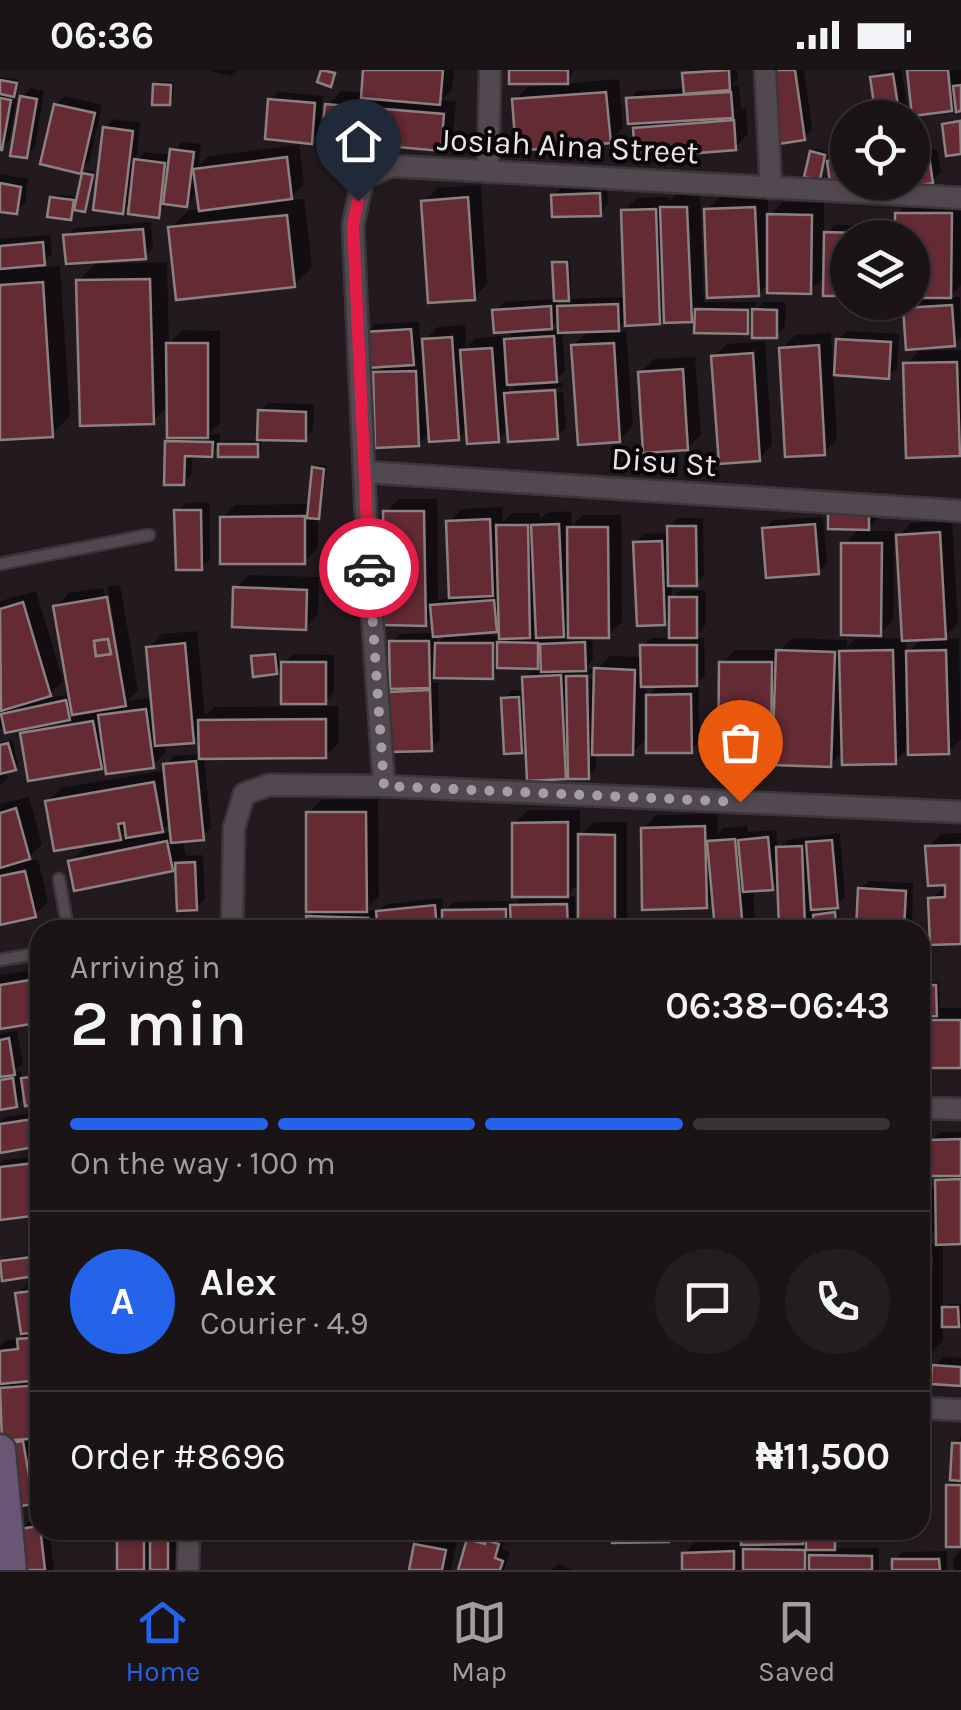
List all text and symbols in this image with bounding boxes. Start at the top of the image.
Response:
text: 06:36 [50,13,154,58]
pin [316,99,401,202]
map controls [830,100,930,320]
button: locate [830,100,930,200]
icon: home [331,114,386,169]
street label: Josiah Aina Street [436,121,700,171]
button: layers [830,220,930,320]
street label: Disu St [610,440,718,484]
courier [319,518,419,618]
icon: car [342,541,397,596]
pin [698,700,783,803]
icon: bag [713,715,768,770]
text: Arriving in [70,949,221,986]
text: 06:38–06:43 [665,983,890,1028]
text: 2 min [70,985,247,1061]
text: On the way · 100 m [70,1145,336,1182]
button: chat [655,1249,760,1354]
button: phone [785,1249,890,1354]
text: Alex [200,1260,277,1305]
text: A [111,1279,134,1324]
text: Courier · 4.9 [200,1305,369,1342]
text: Order #8696 [70,1434,286,1479]
text: ₦11,500 [756,1434,890,1479]
tab: Home [126,1595,200,1688]
tab: Map [451,1595,507,1688]
tab: Saved [758,1595,835,1688]

